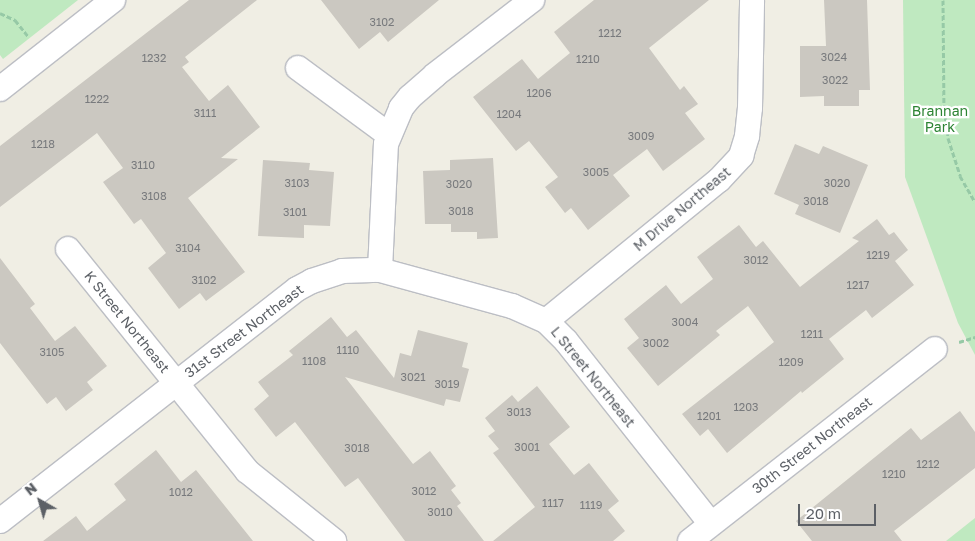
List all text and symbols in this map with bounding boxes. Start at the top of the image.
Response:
house number: 3102 [370,15,394,29]
house number: 1212 [598,26,622,40]
house number: 3024 [821,50,847,64]
house number: 1232 [142,51,166,65]
house number: 1210 [576,52,600,66]
house number: 3022 [822,73,848,87]
house number: 1206 [526,86,552,100]
house number: 1222 [85,92,109,106]
park label: Brannan Park [912,103,968,136]
house number: 3111 [194,106,216,120]
house number: 1204 [496,107,522,121]
house number: 3009 [628,129,654,143]
house number: 1218 [31,137,55,151]
house number: 3110 [131,158,155,172]
street label: M Drive Northeast [630,163,734,255]
house number: 3005 [583,165,609,179]
house number: 3103 [284,176,310,190]
house number: 3020 [824,176,850,190]
house number: 3020 [446,177,472,191]
house number: 3108 [141,189,167,203]
house number: 3018 [803,194,829,208]
house number: 3018 [448,204,474,218]
house number: 3101 [283,205,307,219]
house number: 3104 [175,241,201,255]
house number: 1219 [866,248,890,262]
house number: 3012 [744,253,768,267]
street label: K Street Northeast [81,268,173,376]
house number: 3102 [192,273,216,287]
house number: 1217 [847,278,869,292]
street label: 31st Street Northeast [181,281,307,381]
house number: 3004 [672,315,698,329]
street label: L Street Northeast [547,323,639,431]
house number: 1211 [801,327,823,341]
house number: 3002 [643,336,669,350]
house number: 1110 [337,343,359,357]
house number: 3105 [40,345,64,359]
house number: 1108 [302,354,326,368]
house number: 1209 [778,355,804,369]
house number: 3021 [401,370,425,384]
house number: 3019 [434,377,460,391]
street label: 30th Street Northeast [749,393,875,497]
house number: 1203 [734,400,758,414]
house number: 3013 [506,405,532,419]
house number: 1201 [697,409,721,423]
house number: 3001 [514,440,540,454]
house number: 3018 [344,441,370,455]
house number: 1212 [916,457,940,471]
house number: 1210 [882,467,906,481]
north arrow [15,476,65,526]
text: N [21,479,40,499]
house number: 3012 [412,484,436,498]
house number: 1012 [169,485,193,499]
scale bar [800,494,878,526]
house number: 1117 [542,496,564,510]
house number: 1119 [580,498,602,512]
text: 20 m [806,504,841,522]
house number: 3010 [427,505,453,519]

